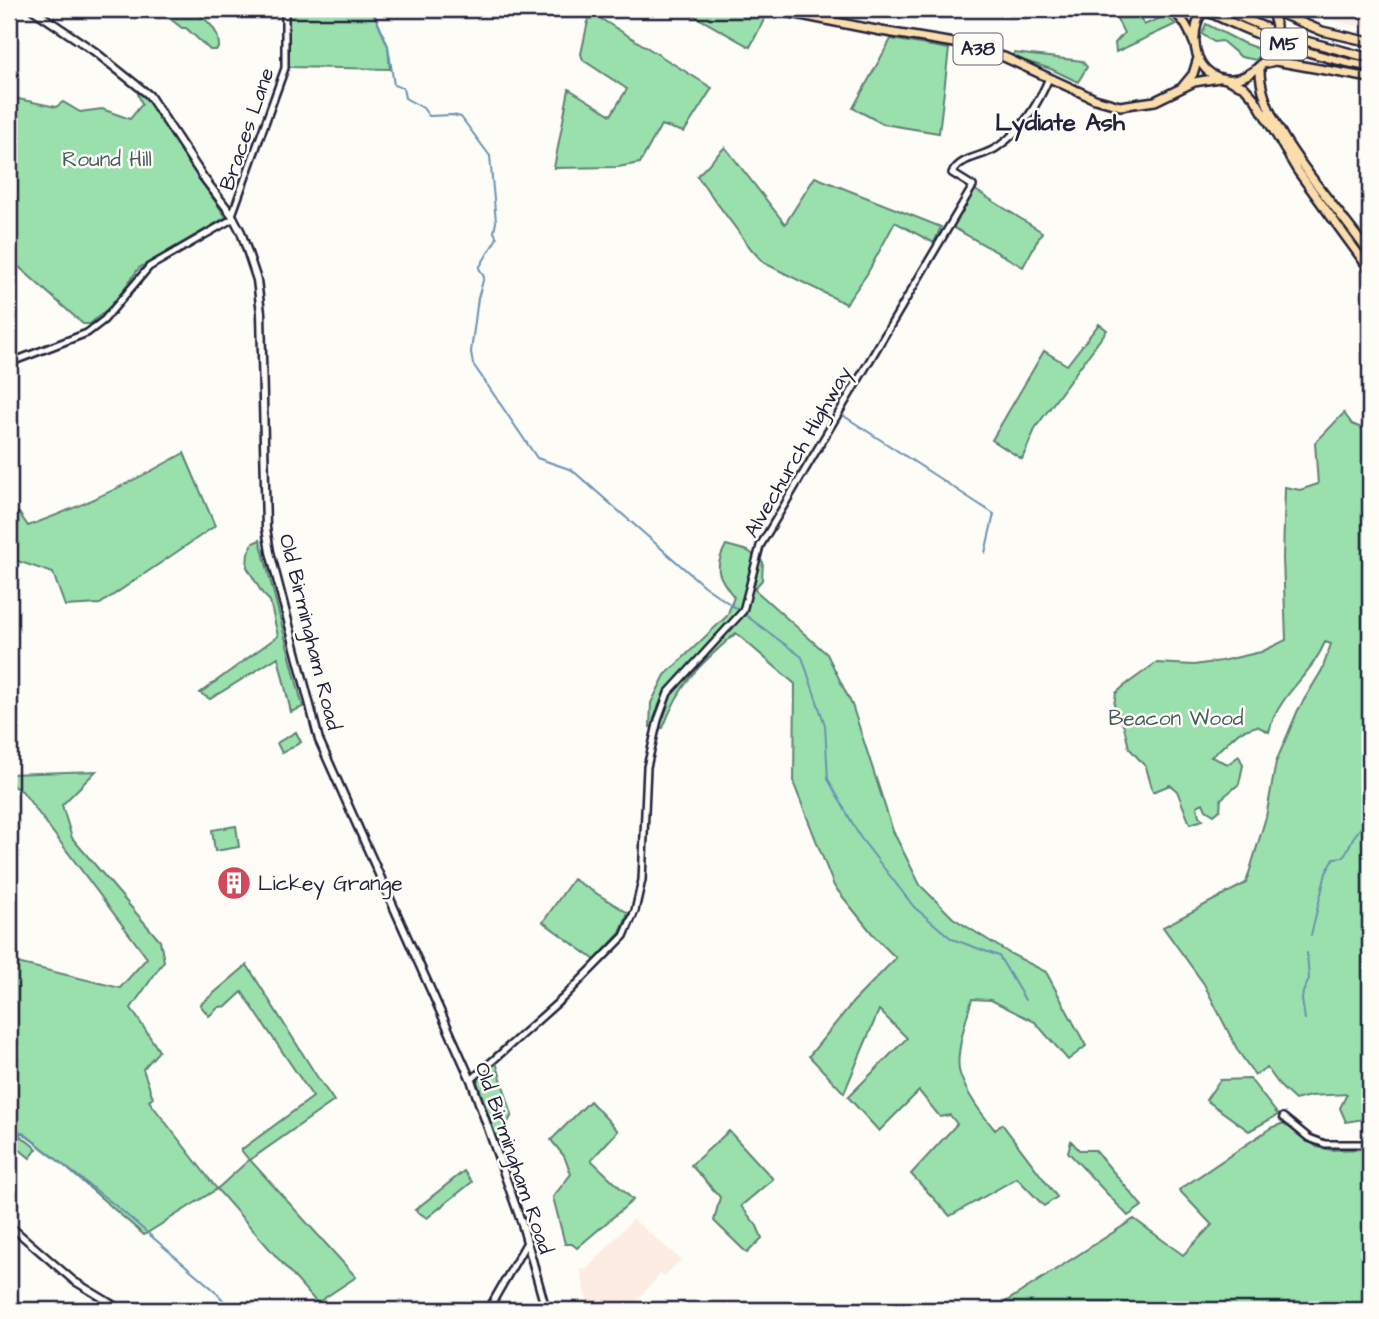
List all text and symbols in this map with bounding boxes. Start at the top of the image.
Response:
road number: M5 [1261,28,1307,60]
road number: A38 [954,34,1002,64]
street label: Braces Lane [212,64,282,194]
district label: Lydiate Ash [995,106,1126,142]
park label: Round Hill [62,145,152,174]
street label: Alvechurch Highway [737,361,861,544]
street label: Old Birmingham Road [270,531,348,734]
park label: Beacon Wood [1108,704,1244,733]
building icon: Lickey Grange [215,864,253,902]
place label: Lickey Grange [258,869,403,900]
street label: Old Birmingham Road [466,1058,561,1259]

